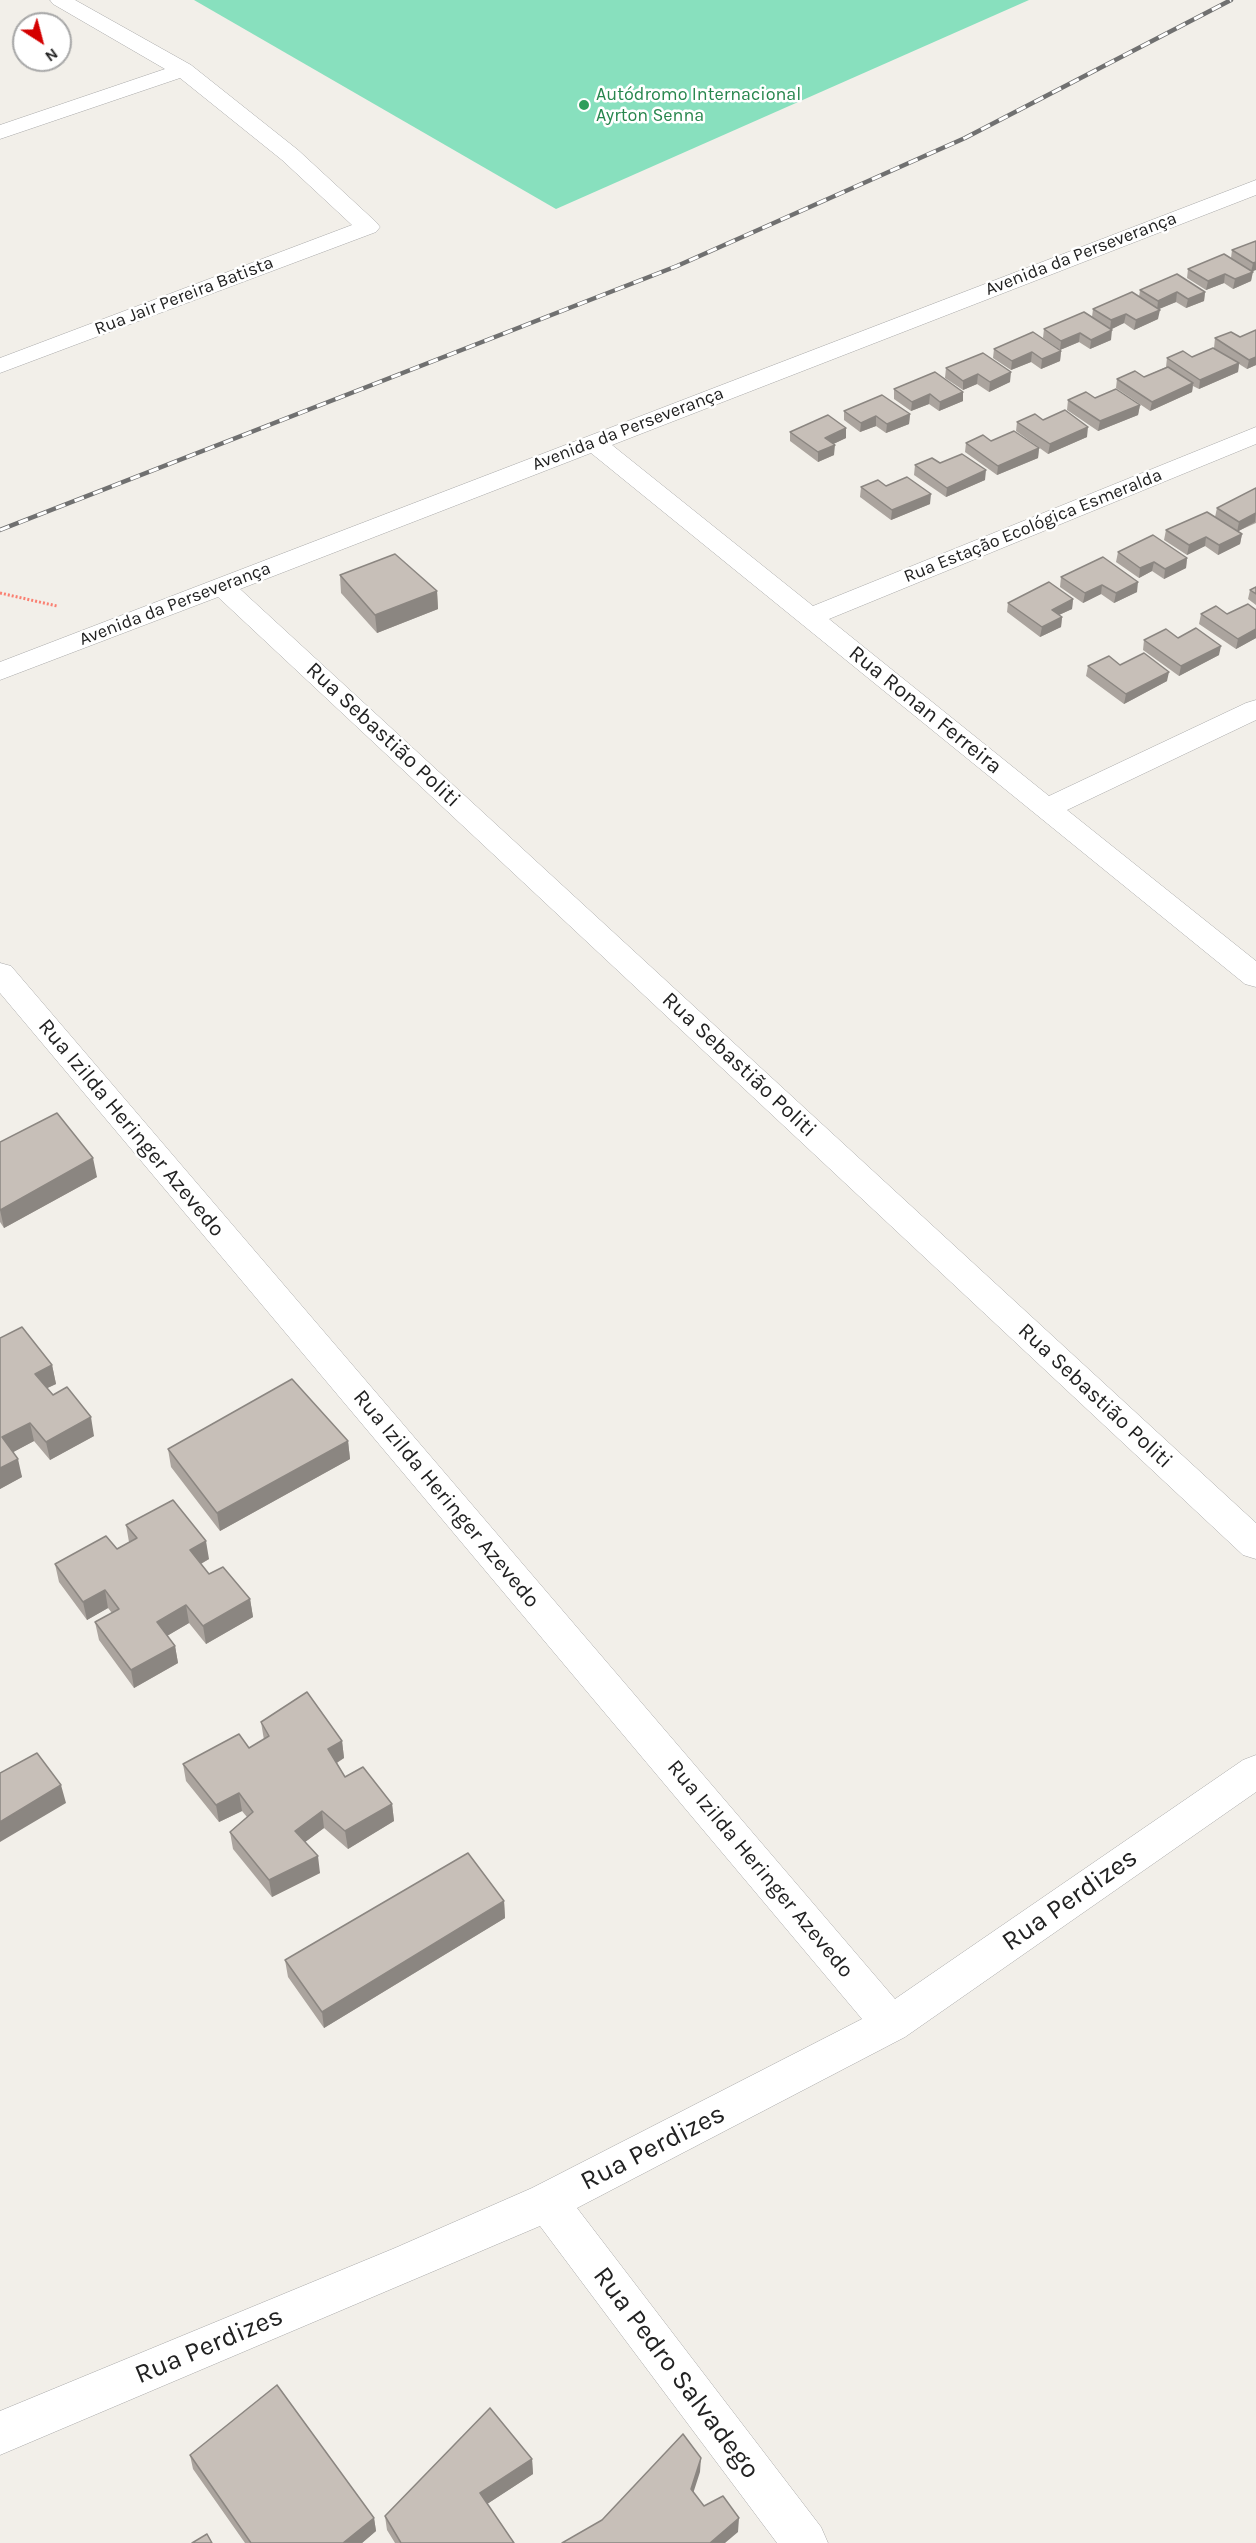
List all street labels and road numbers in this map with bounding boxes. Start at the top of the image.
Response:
street label: Avenida da Perseverança [982,207,1180,301]
street label: Rua Jair Pereira Batista [92,252,276,340]
street label: Avenida da Perseverança [529,382,727,476]
street label: Rua Estação Ecológica Esmeralda [901,464,1165,588]
street label: Avenida da Perseverança [76,557,274,651]
street label: Rua Ronan Ferreira [843,640,1007,780]
street label: Rua Sebastião Politi [300,657,466,813]
street label: Rua Sebastião Politi [656,987,822,1143]
street label: Rua Izilda Heringer Azevedo [32,1014,230,1242]
street label: Rua Sebastião Politi [1012,1318,1178,1474]
street label: Rua Izilda Heringer Azevedo [347,1385,545,1613]
street label: Rua Izilda Heringer Azevedo [661,1755,859,1983]
street label: Rua Perdizes [996,1842,1144,1958]
street label: Rua Perdizes [575,2098,731,2198]
street label: Rua Pedro Salvadego [586,2261,766,2485]
street label: Rua Perdizes [130,2300,288,2392]

